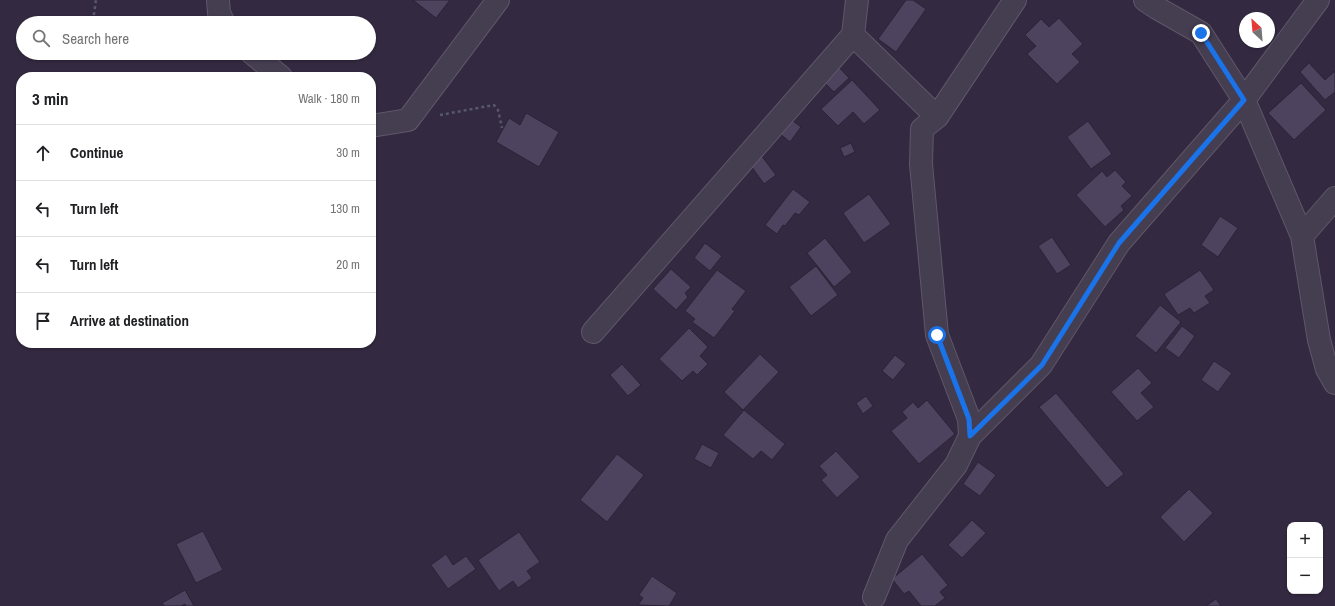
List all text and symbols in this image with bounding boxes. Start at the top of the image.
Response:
north arrow [1239,12,1275,48]
search box [16,16,376,60]
route end [1192,24,1210,42]
icon: search [30,27,52,49]
text: Search here [62,28,129,49]
text: 3 min [32,87,68,110]
text: Walk · 180 m [298,90,360,107]
icon: ahead [32,142,54,164]
text: Continue [70,142,123,163]
text: 30 m [336,144,360,161]
icon: left [32,198,54,220]
text: Turn left [70,198,118,219]
text: 130 m [330,200,360,217]
icon: left [32,254,54,276]
text: Turn left [70,254,118,275]
text: 20 m [336,256,360,273]
icon: arrive [32,310,54,332]
text: Arrive at destination [70,310,189,331]
route start [928,326,946,344]
map controls [1287,522,1323,594]
button: + [1287,522,1323,558]
button: − [1287,558,1323,594]

